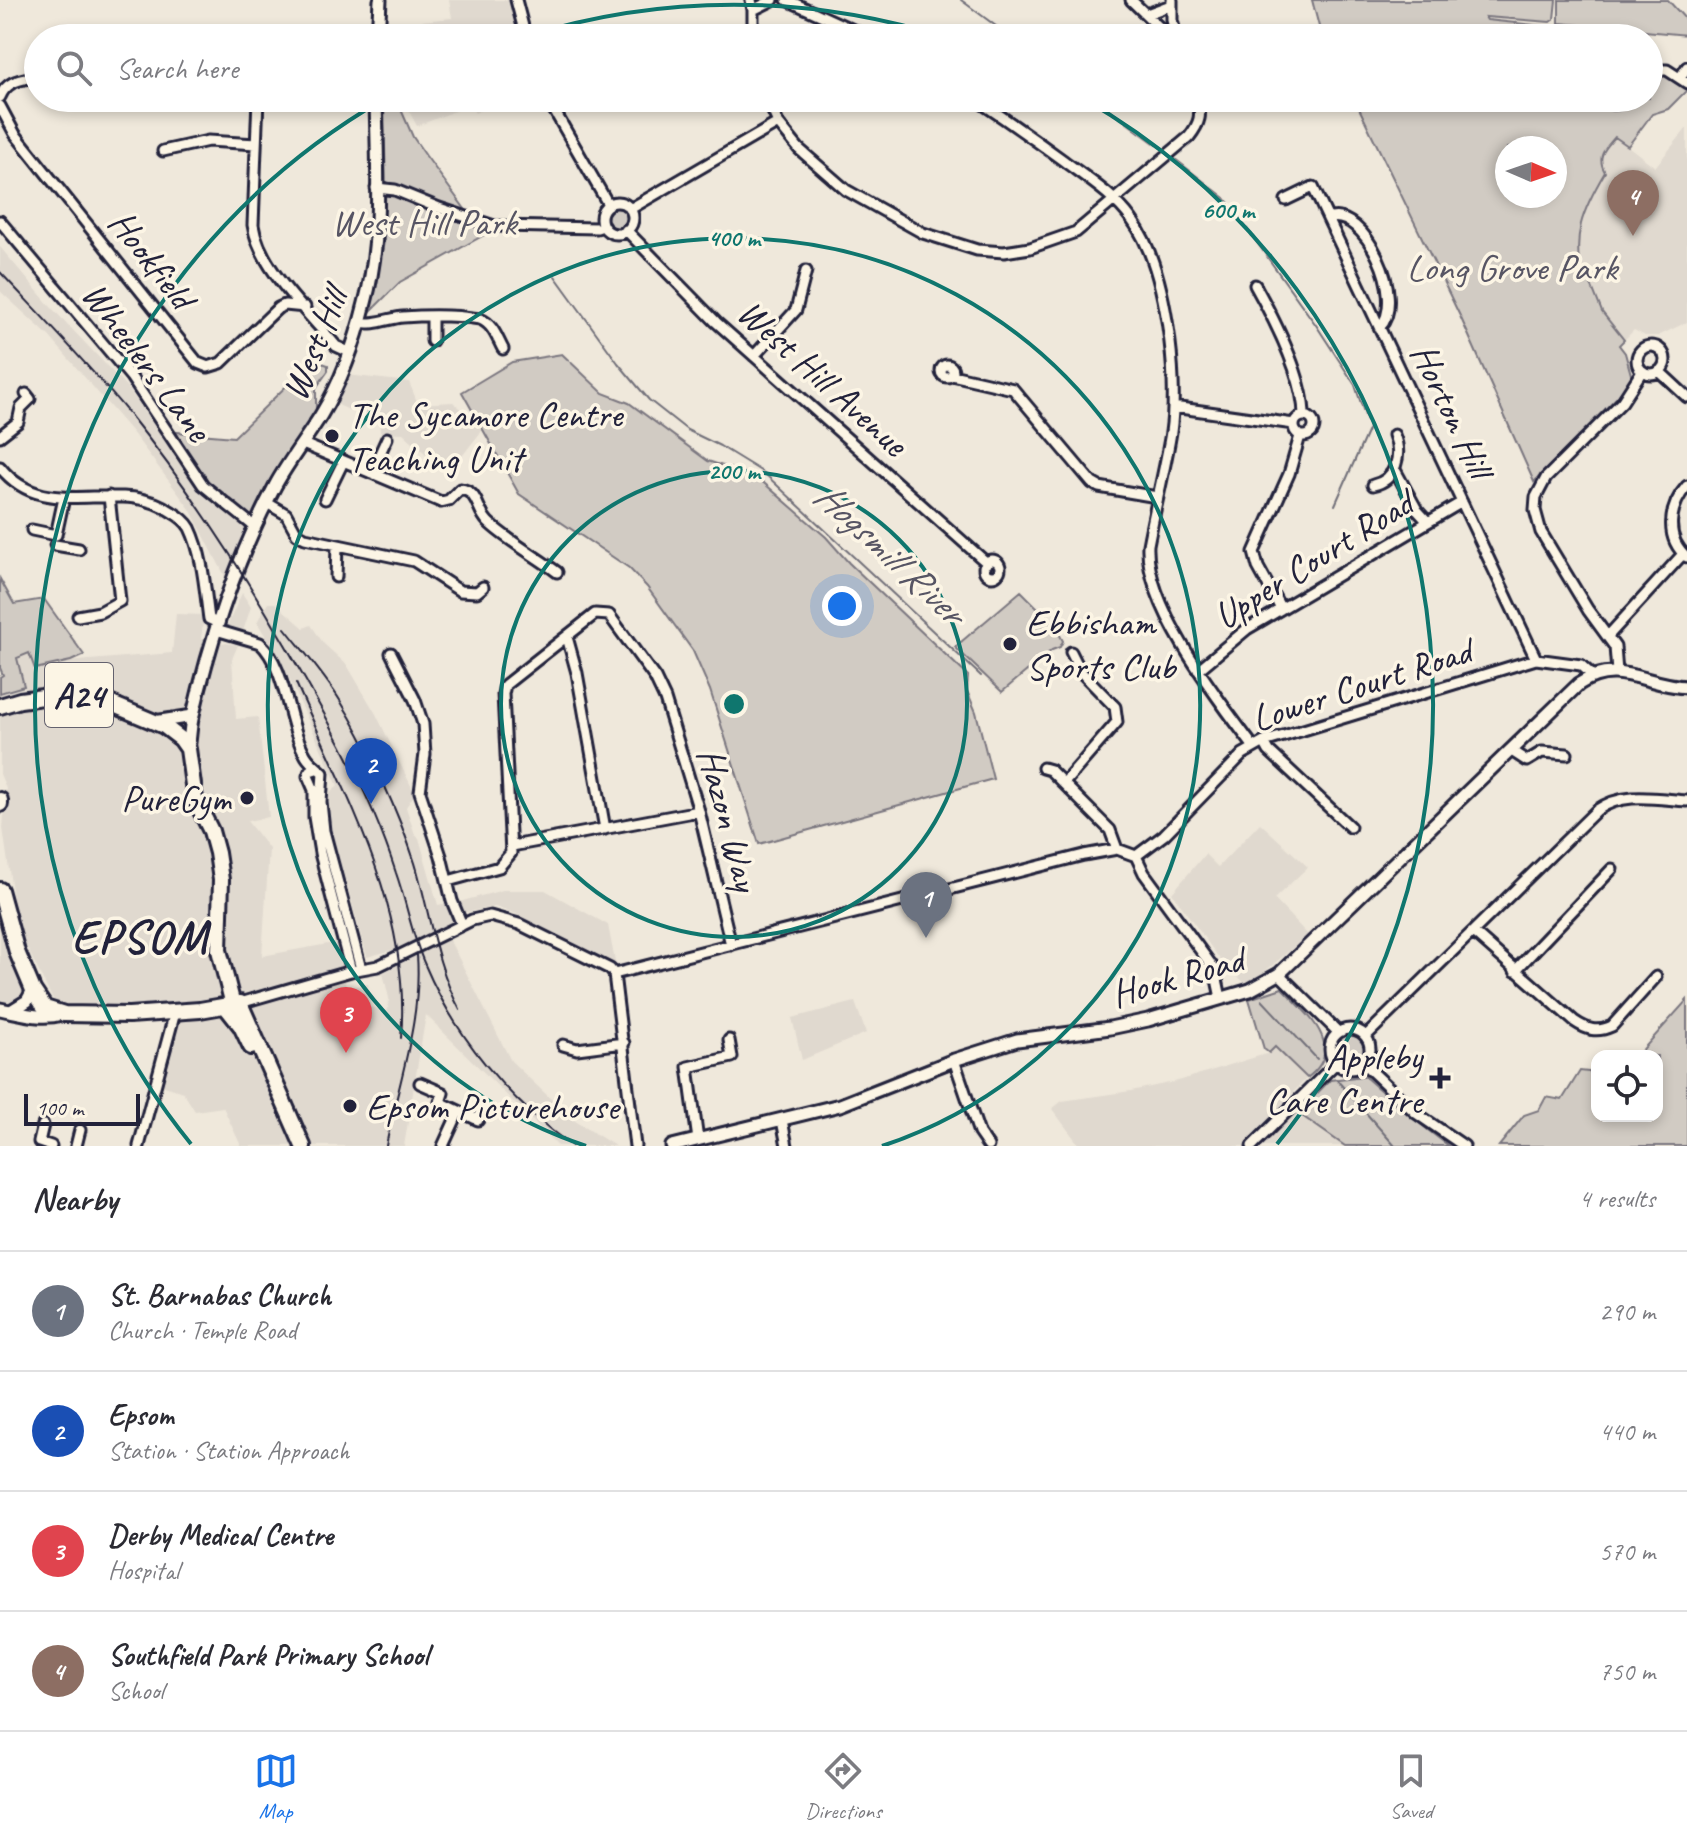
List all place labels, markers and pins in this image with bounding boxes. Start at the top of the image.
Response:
pin: 4 [1607,170,1659,236]
place label: The Sycamore Centre Teaching Unit [348,391,625,482]
marker: The Sycamore Centre Teaching Unit [323,427,341,445]
place label: Ebbisham Sports Club [1026,599,1178,690]
marker: Ebbisham Sports Club [1001,635,1019,653]
centre of rings [720,690,748,718]
pin: 2 [345,738,397,804]
place label: PureGym [121,775,233,822]
marker: PureGym [238,789,256,807]
pin: 1 [900,872,952,938]
pin: 3 [320,987,372,1053]
place label: Appleby Care Centre [1266,1033,1425,1124]
marker: Appleby Care Centre [1429,1067,1451,1089]
place label: Epsom Picturehouse [366,1083,621,1130]
marker: Epsom Picturehouse [341,1097,359,1115]

